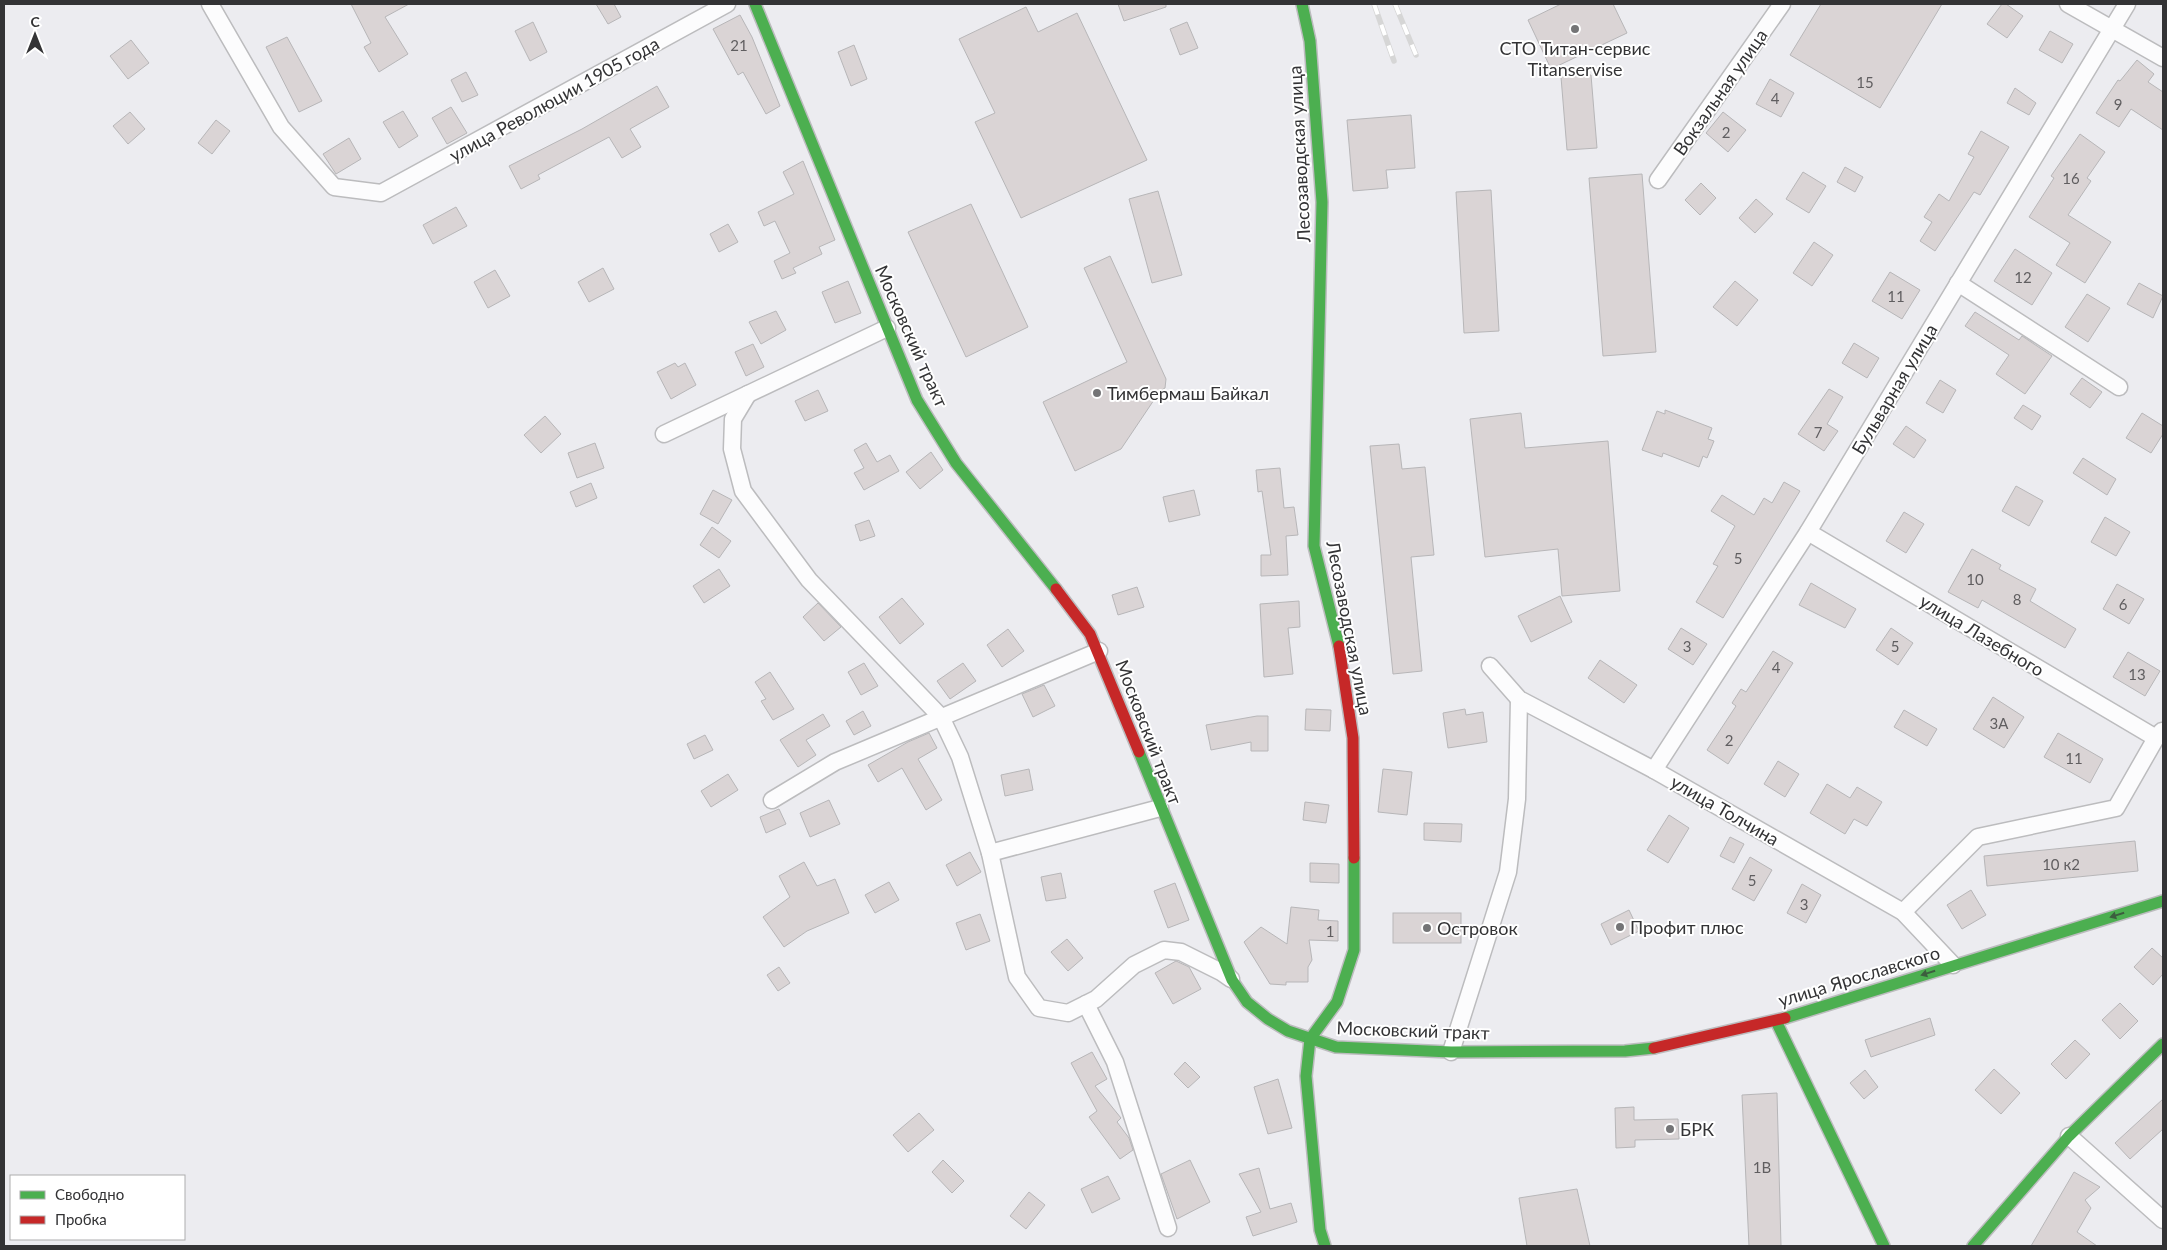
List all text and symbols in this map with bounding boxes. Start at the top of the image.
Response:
north arrow [10,10,60,60]
text: С [30,13,40,30]
marker: СТО Титан-сервис Titanservise [1569,23,1581,35]
street label: Вокзальная улица [1668,25,1772,159]
street label: улица Революции 1905 года [445,32,663,166]
house number: 21 [730,36,748,54]
place label: СТО Титан-сервис Titanservise [1500,37,1651,80]
street label: Лесозаводская улица [1283,65,1315,244]
house number: 15 [1856,73,1874,91]
house number: 4 [1771,89,1780,107]
house number: 9 [2114,95,2122,113]
house number: 2 [1722,123,1730,141]
house number: 16 [2062,169,2080,187]
street label: Московский тракт [871,262,953,410]
house number: 12 [2014,268,2032,286]
house number: 11 [1887,287,1905,305]
street label: Бульварная улица [1846,320,1942,458]
place label: Тимбермаш Байкал [1107,382,1269,404]
marker: Тимбермаш Байкал [1091,387,1103,399]
house number: 7 [1814,423,1823,441]
street label: Лесозаводская улица [1322,538,1378,717]
house number: 5 [1734,549,1742,567]
house number: 10 [1966,570,1984,588]
street label: улица Лазебного [1916,589,2048,681]
house number: 8 [2013,590,2021,608]
house number: 6 [2119,595,2128,613]
house number: 3 [1683,637,1691,655]
house number: 5 [1891,637,1899,655]
street label: Московский тракт [1111,657,1187,807]
house number: 4 [1772,658,1781,676]
house number: 13 [2128,665,2146,683]
house number: 3А [1990,714,2009,732]
house number: 2 [1725,731,1733,749]
house number: 11 [2065,749,2083,767]
street label: улица Толчина [1667,770,1783,850]
house number: 10 к2 [2042,855,2080,873]
house number: 5 [1748,871,1756,889]
house number: 3 [1800,895,1808,913]
one-way arrow [2109,912,2124,920]
place label: Профит плюс [1630,916,1744,938]
place label: Островок [1437,917,1518,939]
marker: Профит плюс [1614,921,1626,933]
house number: 1 [1326,922,1334,940]
marker: Островок [1421,922,1433,934]
street label: улица Ярославского [1776,941,1942,1011]
one-way arrow [1920,970,1935,977]
street label: Московский тракт [1336,1016,1490,1044]
place label: БРК [1680,1118,1714,1140]
marker: БРК [1664,1123,1676,1135]
house number: 1В [1753,1158,1771,1176]
legend [10,1175,185,1240]
text: Свободно [55,1185,124,1203]
text: Пробка [55,1210,107,1228]

